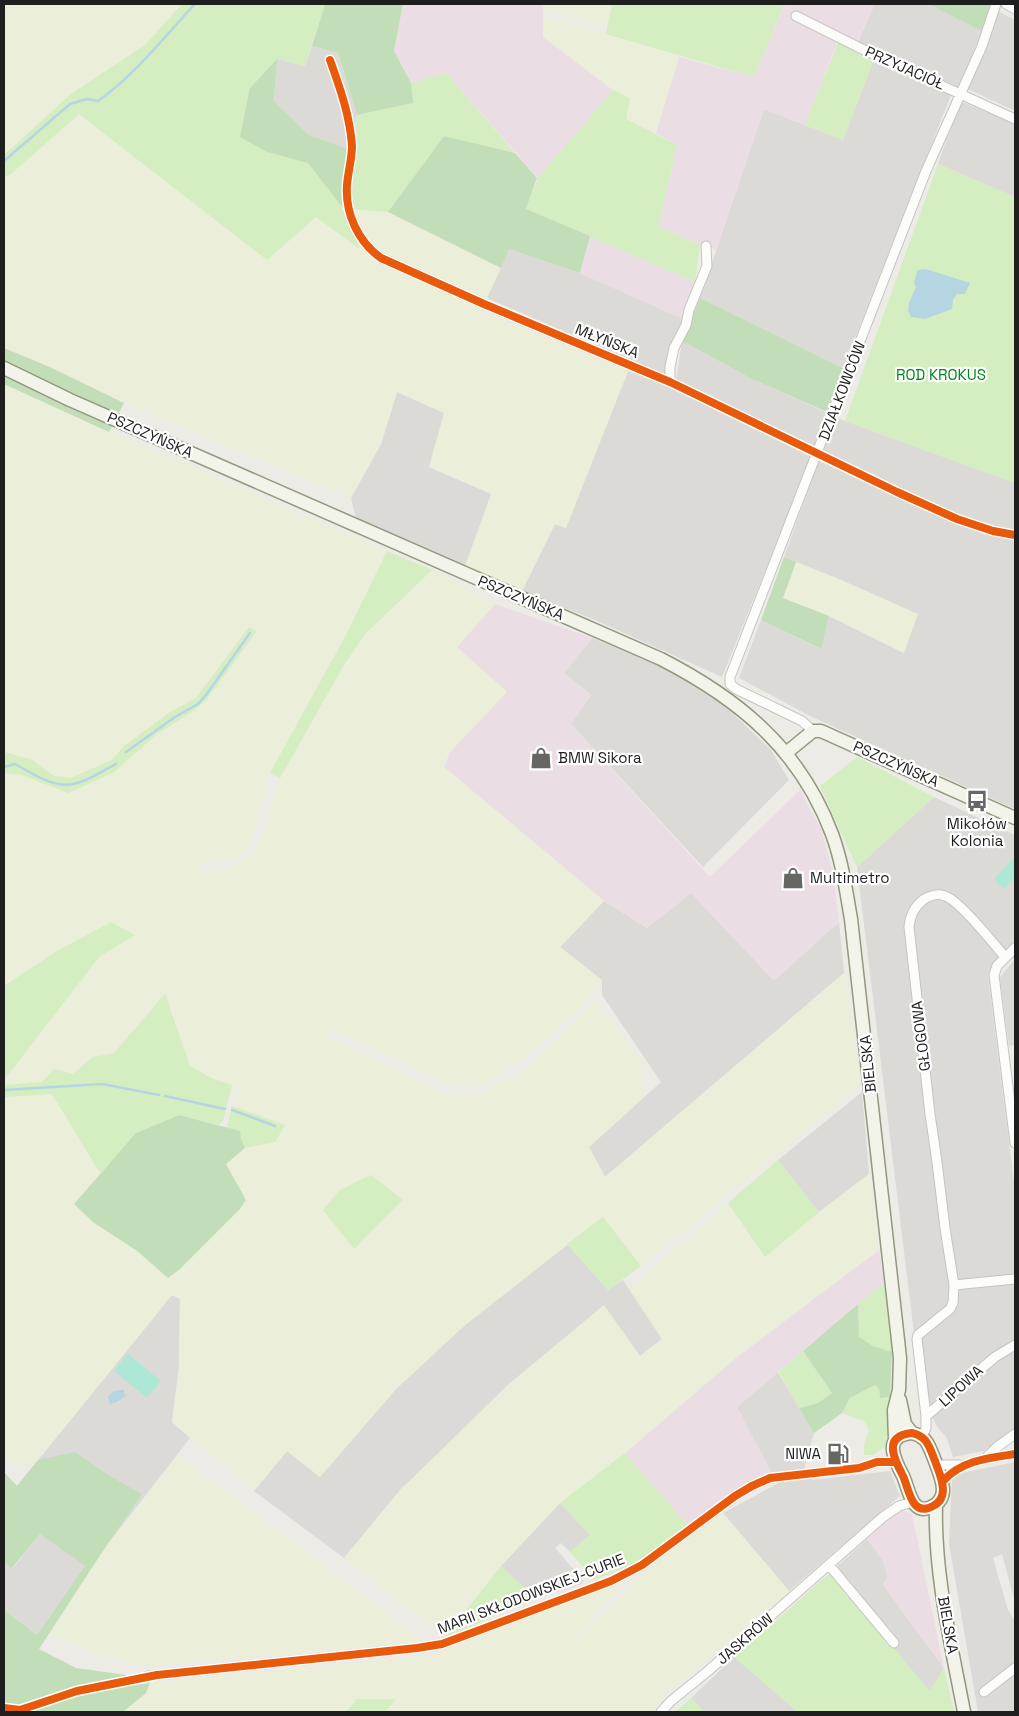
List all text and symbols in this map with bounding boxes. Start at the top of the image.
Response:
street label: PRZYJACIÓŁ [862,42,948,94]
street label: MŁYŃSKA [573,319,642,362]
street label: DZIAŁKOWCÓW [814,338,869,443]
park label: ROD KROKUS [896,365,986,384]
street label: PSZCZYŃSKA [104,407,196,462]
street label: PSZCZYŃSKA [475,571,568,624]
street label: PSZCZYŃSKA [850,736,942,791]
shop icon: BMW Sikora [528,745,554,771]
place label: BMW Sikora [558,748,642,767]
bus stop icon: Mikołów Kolonia [964,788,990,814]
place label: Mikołów Kolonia [947,814,1007,850]
shop icon: Multimetro [780,865,806,891]
place label: Multimetro [810,868,889,887]
street label: GŁOGOWA [907,999,934,1072]
street label: BIELSKA [855,1034,880,1094]
street label: LIPOWA [935,1360,987,1410]
fuel station icon: NIWA [825,1441,851,1467]
place label: NIWA [785,1444,822,1463]
street label: MARII SKŁODOWSKIEJ-CURIE [435,1549,627,1638]
street label: BIELSKA [934,1595,963,1656]
street label: JASKRÓW [713,1609,777,1668]

